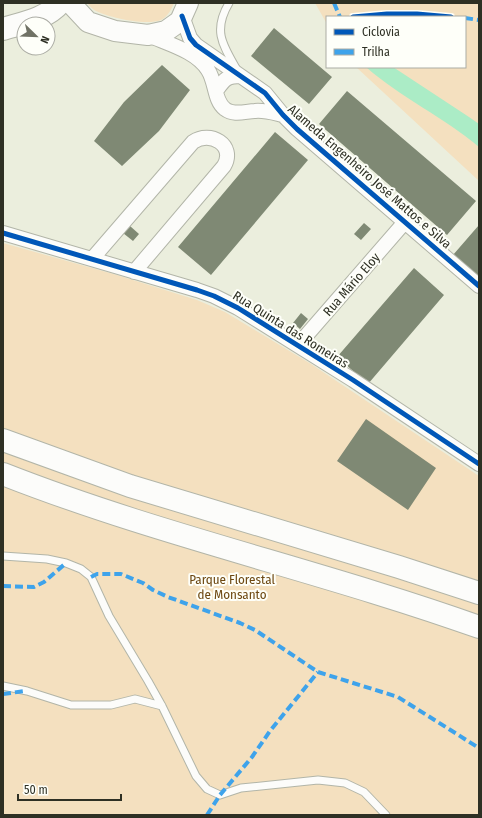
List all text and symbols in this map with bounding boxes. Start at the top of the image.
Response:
north arrow [16,16,56,56]
legend [326,16,466,68]
text: Ciclovia [362,25,400,39]
text: N [37,34,52,45]
text: Trilha [362,45,390,59]
street label: Alameda Engenheiro José Mattos e Silva [285,101,454,251]
street label: Rua Mário Eloy [320,250,383,319]
street label: Rua Quinta das Romeiras [230,288,352,371]
park label: Parque Florestal de Monsanto [189,572,275,602]
scale bar [18,776,121,802]
text: 50 m [24,783,48,797]

